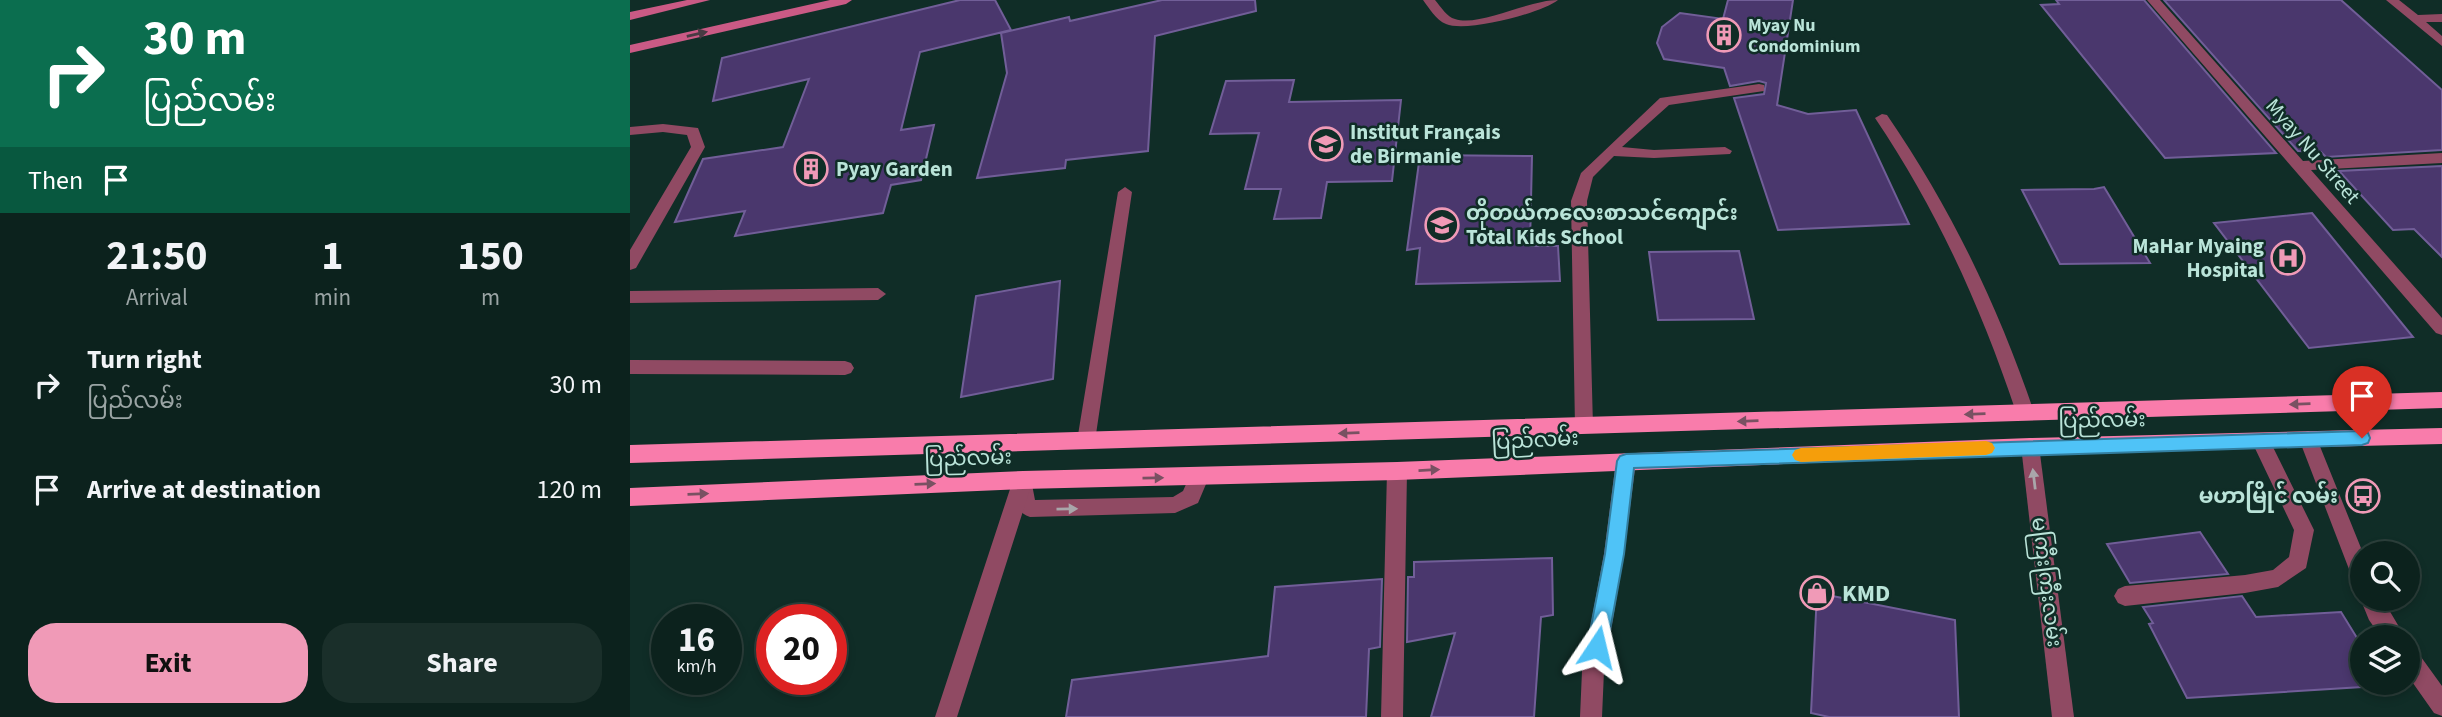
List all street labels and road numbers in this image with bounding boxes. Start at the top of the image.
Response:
street label: Myay Nu Street [2259,92,2367,210]
street label: ပြည်လမ်း [2058,403,2146,438]
street label: ပြည်လမ်း [1491,422,1580,459]
street label: ပြည်လမ်း [924,440,1012,477]
street label: မကြီးကြီးလမ်း [2022,515,2071,649]

